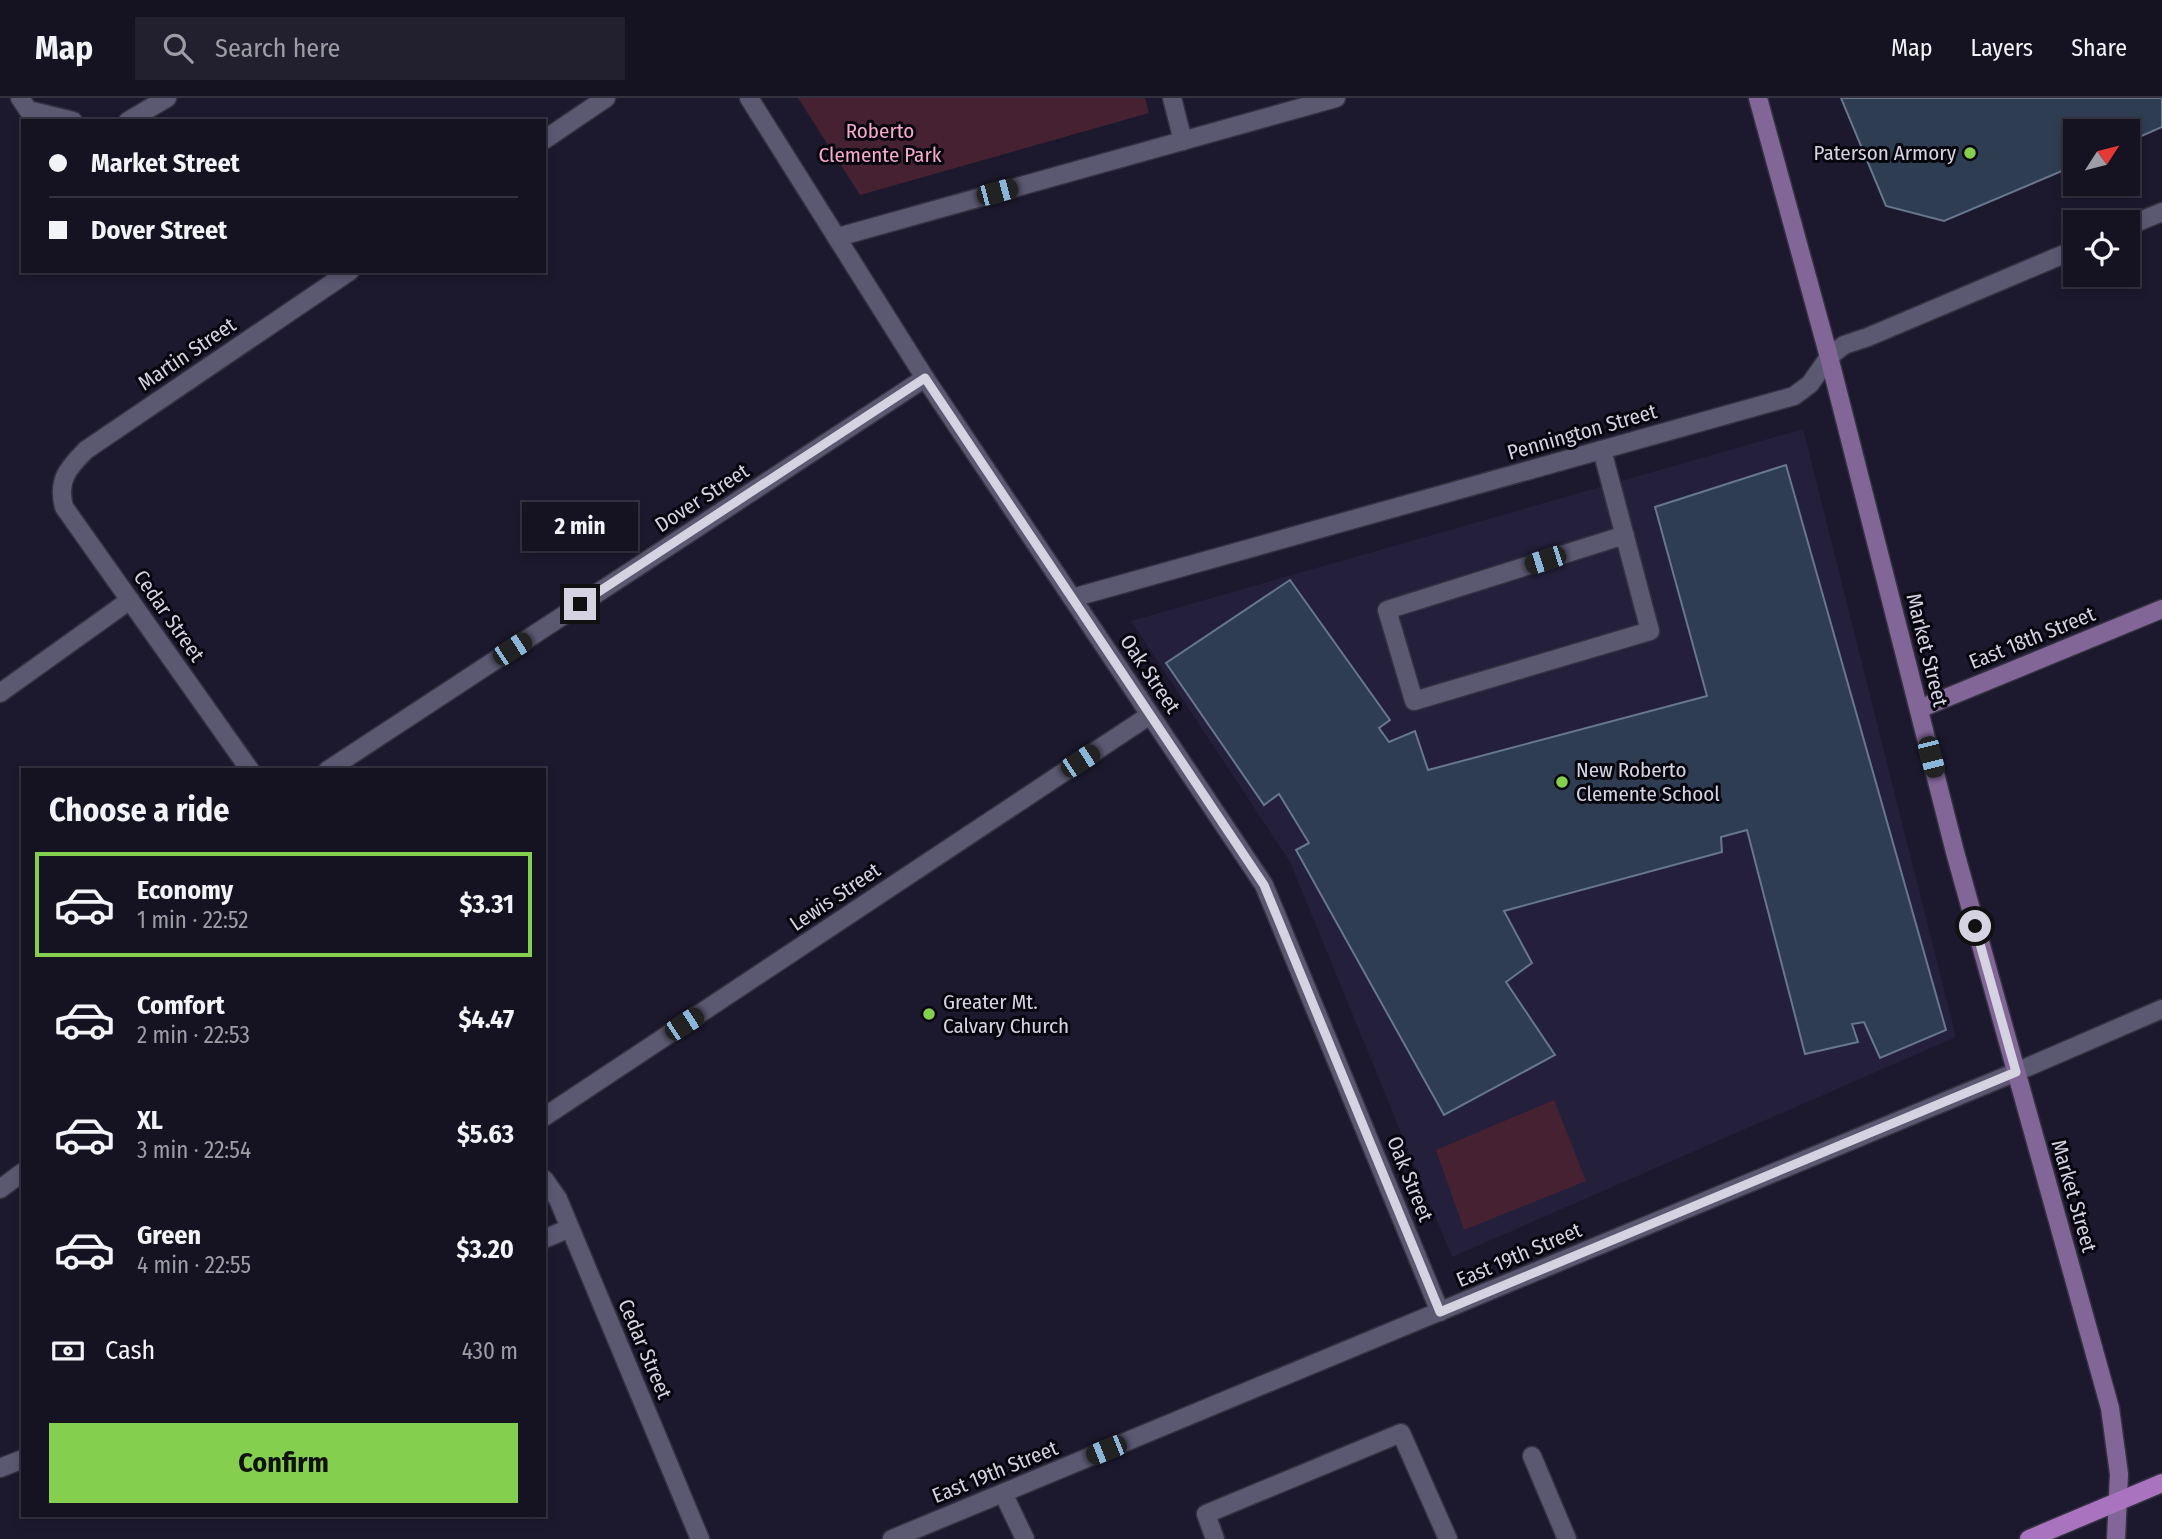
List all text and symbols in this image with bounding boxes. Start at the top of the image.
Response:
search box [135,17,625,80]
text: Map [35,28,93,68]
icon: search [159,29,197,67]
text: Search here [215,33,340,64]
text: Map [1891,34,1933,62]
text: Layers [1971,34,2033,62]
text: Share [2071,34,2127,62]
park label: Roberto Clemente Park [818,118,942,168]
north arrow [2063,119,2140,196]
map controls [2063,119,2140,287]
place label: Paterson Armory [1814,140,1957,166]
marker: Paterson Armory [1962,145,1978,161]
text: Market Street [91,148,240,179]
car [974,176,1021,208]
button: locate [2063,210,2140,287]
text: Dover Street [91,215,227,246]
street label: Martin Street [133,312,241,396]
street label: Pennington Street [1504,398,1660,466]
street label: Dover Street [650,458,754,538]
callout: 2 min [522,503,638,552]
text: 2 min [555,512,606,540]
car [1522,544,1569,576]
street label: Cedar Street [128,565,210,667]
route end [564,588,596,620]
street label: Market Street [1900,591,1954,710]
street label: East 18th Street [1965,601,2099,675]
car [489,629,536,669]
street label: Oak Street [1114,630,1186,719]
car [1916,734,1947,780]
car [1057,741,1104,781]
place label: New Roberto Clemente School [1576,757,1720,807]
marker: New Roberto Clemente School [1554,774,1570,790]
text: Choose a ride [49,791,230,829]
street label: Lewis Street [785,857,885,937]
icon: car [53,873,116,936]
text: Economy [137,875,233,906]
text: $3.31 [460,889,514,920]
text: 1 min · 22:52 [137,906,248,934]
route start [1959,910,1991,942]
icon: car [53,988,116,1051]
place label: Greater Mt. Calvary Church [943,989,1069,1039]
text: Comfort [137,990,225,1021]
text: $4.47 [458,1004,514,1035]
car [661,1004,708,1044]
marker: Greater Mt. Calvary Church [921,1006,937,1022]
text: 2 min · 22:53 [137,1021,250,1049]
icon: car [53,1103,116,1166]
text: XL [137,1105,163,1136]
text: $5.63 [457,1119,514,1150]
street label: Oak Street [1381,1133,1439,1226]
text: 3 min · 22:54 [137,1136,251,1164]
street label: Market Street [2046,1137,2103,1255]
street label: East 19th Street [1453,1217,1586,1293]
icon: car [53,1218,116,1281]
text: Green [137,1220,201,1251]
text: $3.20 [457,1234,514,1265]
text: 4 min · 22:55 [137,1251,251,1279]
street label: Cedar Street [612,1295,678,1403]
icon: cash [49,1332,87,1370]
text: Cash [105,1335,155,1366]
text: 430 m [462,1337,518,1365]
button: Confirm [49,1423,518,1503]
car [1083,1432,1130,1468]
street label: East 19th Street [928,1435,1062,1509]

